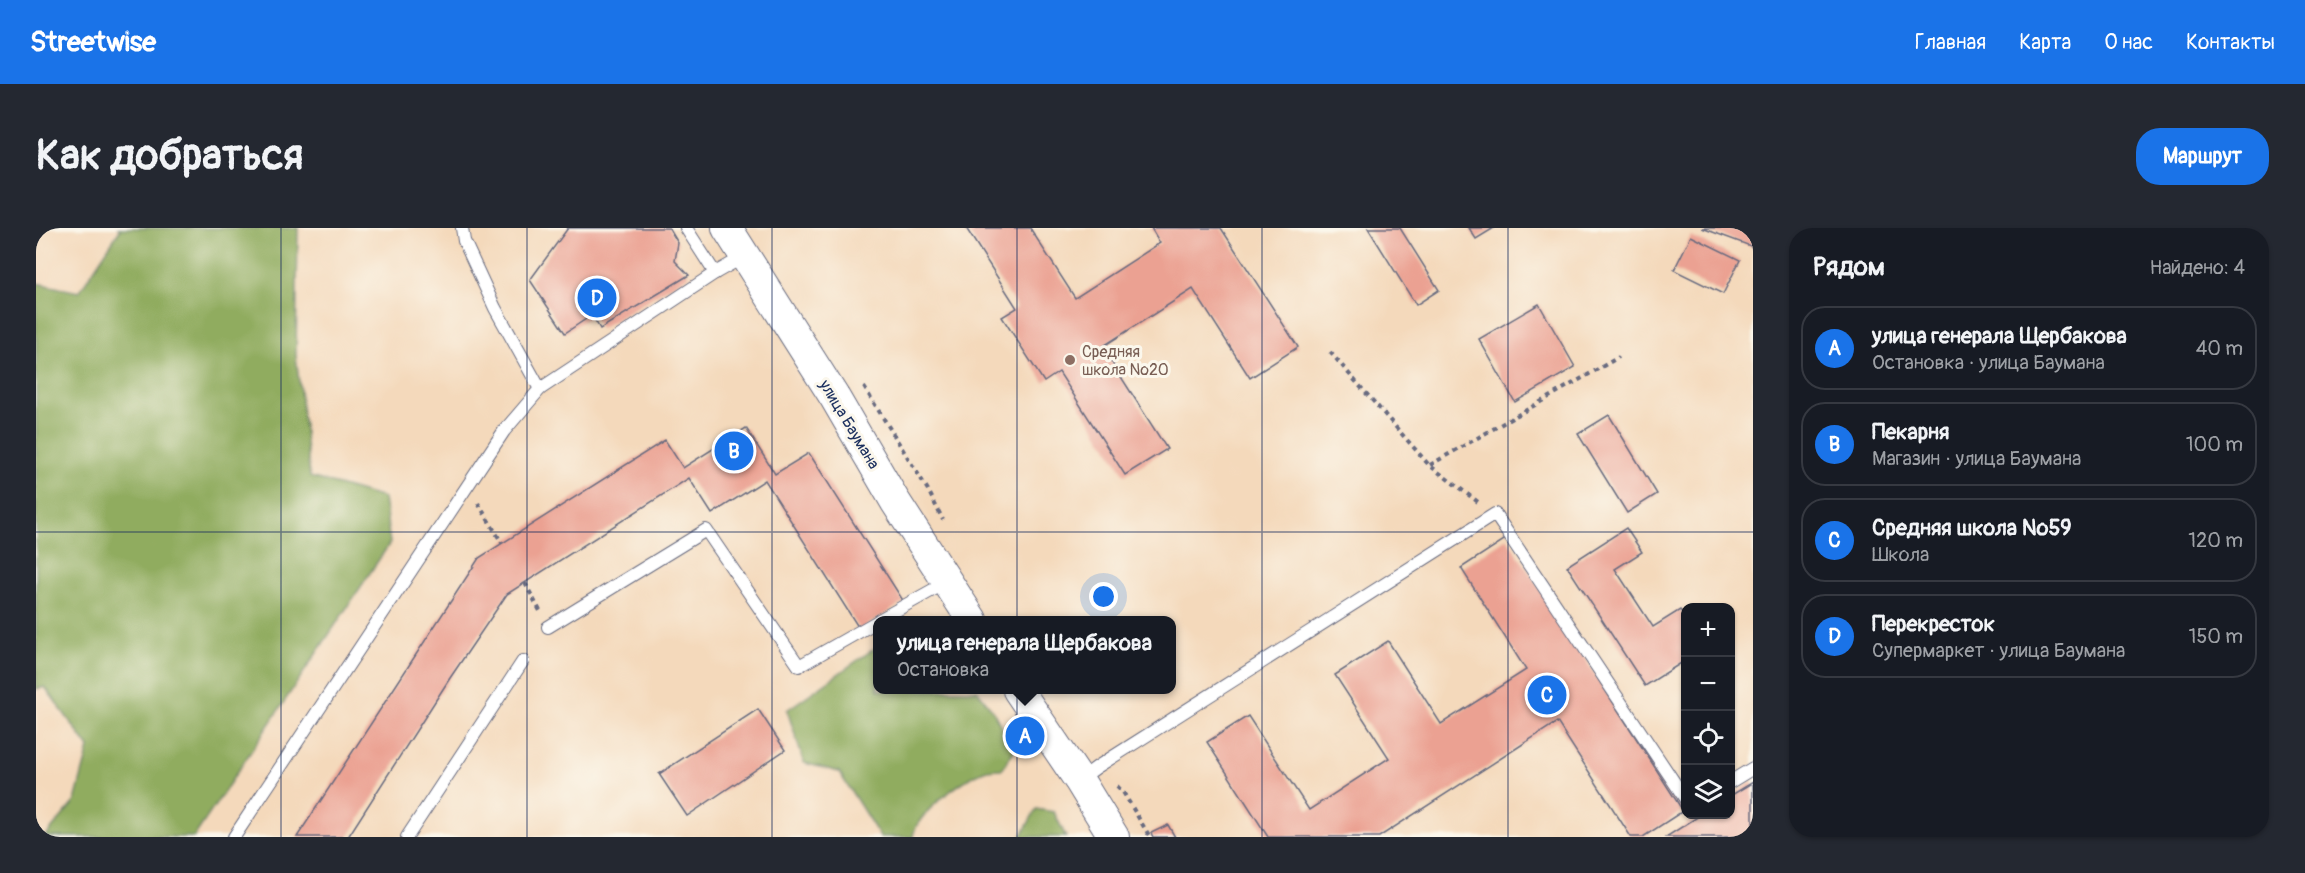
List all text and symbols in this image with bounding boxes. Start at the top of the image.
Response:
text: Streetwise [30,25,156,60]
text: Главная [1915,29,1986,56]
text: Карта [2019,29,2071,56]
text: О нас [2104,29,2153,56]
text: Контакты [2186,29,2275,56]
button: Маршрут [2136,128,2269,185]
text: Как добраться [36,130,303,182]
text: Рядом [1813,251,1885,283]
text: Найдено: 4 [2150,255,2245,280]
pin: D [578,276,616,320]
text: улица генерала Щербакова [1872,322,2127,350]
text: A [1828,336,1841,361]
text: 40 m [2196,336,2243,361]
place label: Средняя школа №20 [1082,342,1169,380]
text: Остановка · улица Баумана [1872,350,2105,375]
marker: Средняя школа №20 [1063,353,1077,367]
street label: улица Баумана [814,375,884,473]
text: Пекарня [1872,418,1949,446]
pin: B [714,428,754,474]
text: B [1829,432,1840,457]
text: 100 m [2186,432,2243,457]
text: Магазин · улица Баумана [1872,446,2081,471]
text: Средняя школа №59 [1872,514,2072,542]
text: C [1828,528,1841,553]
text: 120 m [2188,528,2243,553]
text: Школа [1872,542,1929,567]
your location [1089,582,1118,611]
map controls [1681,603,1735,819]
button: + [1681,603,1735,657]
text: Перекресток [1872,610,1995,638]
popup [873,616,1176,694]
text: D [1828,624,1841,649]
text: 150 m [2189,624,2243,649]
text: улица генерала Щербакова [897,629,1152,657]
text: Супермаркет · улица Баумана [1872,638,2125,663]
text: Остановка [897,657,989,682]
button: − [1681,657,1735,711]
pin: C [1528,672,1566,718]
button: locate [1681,711,1735,765]
pin: A [1006,714,1044,758]
button: layers [1681,765,1735,819]

